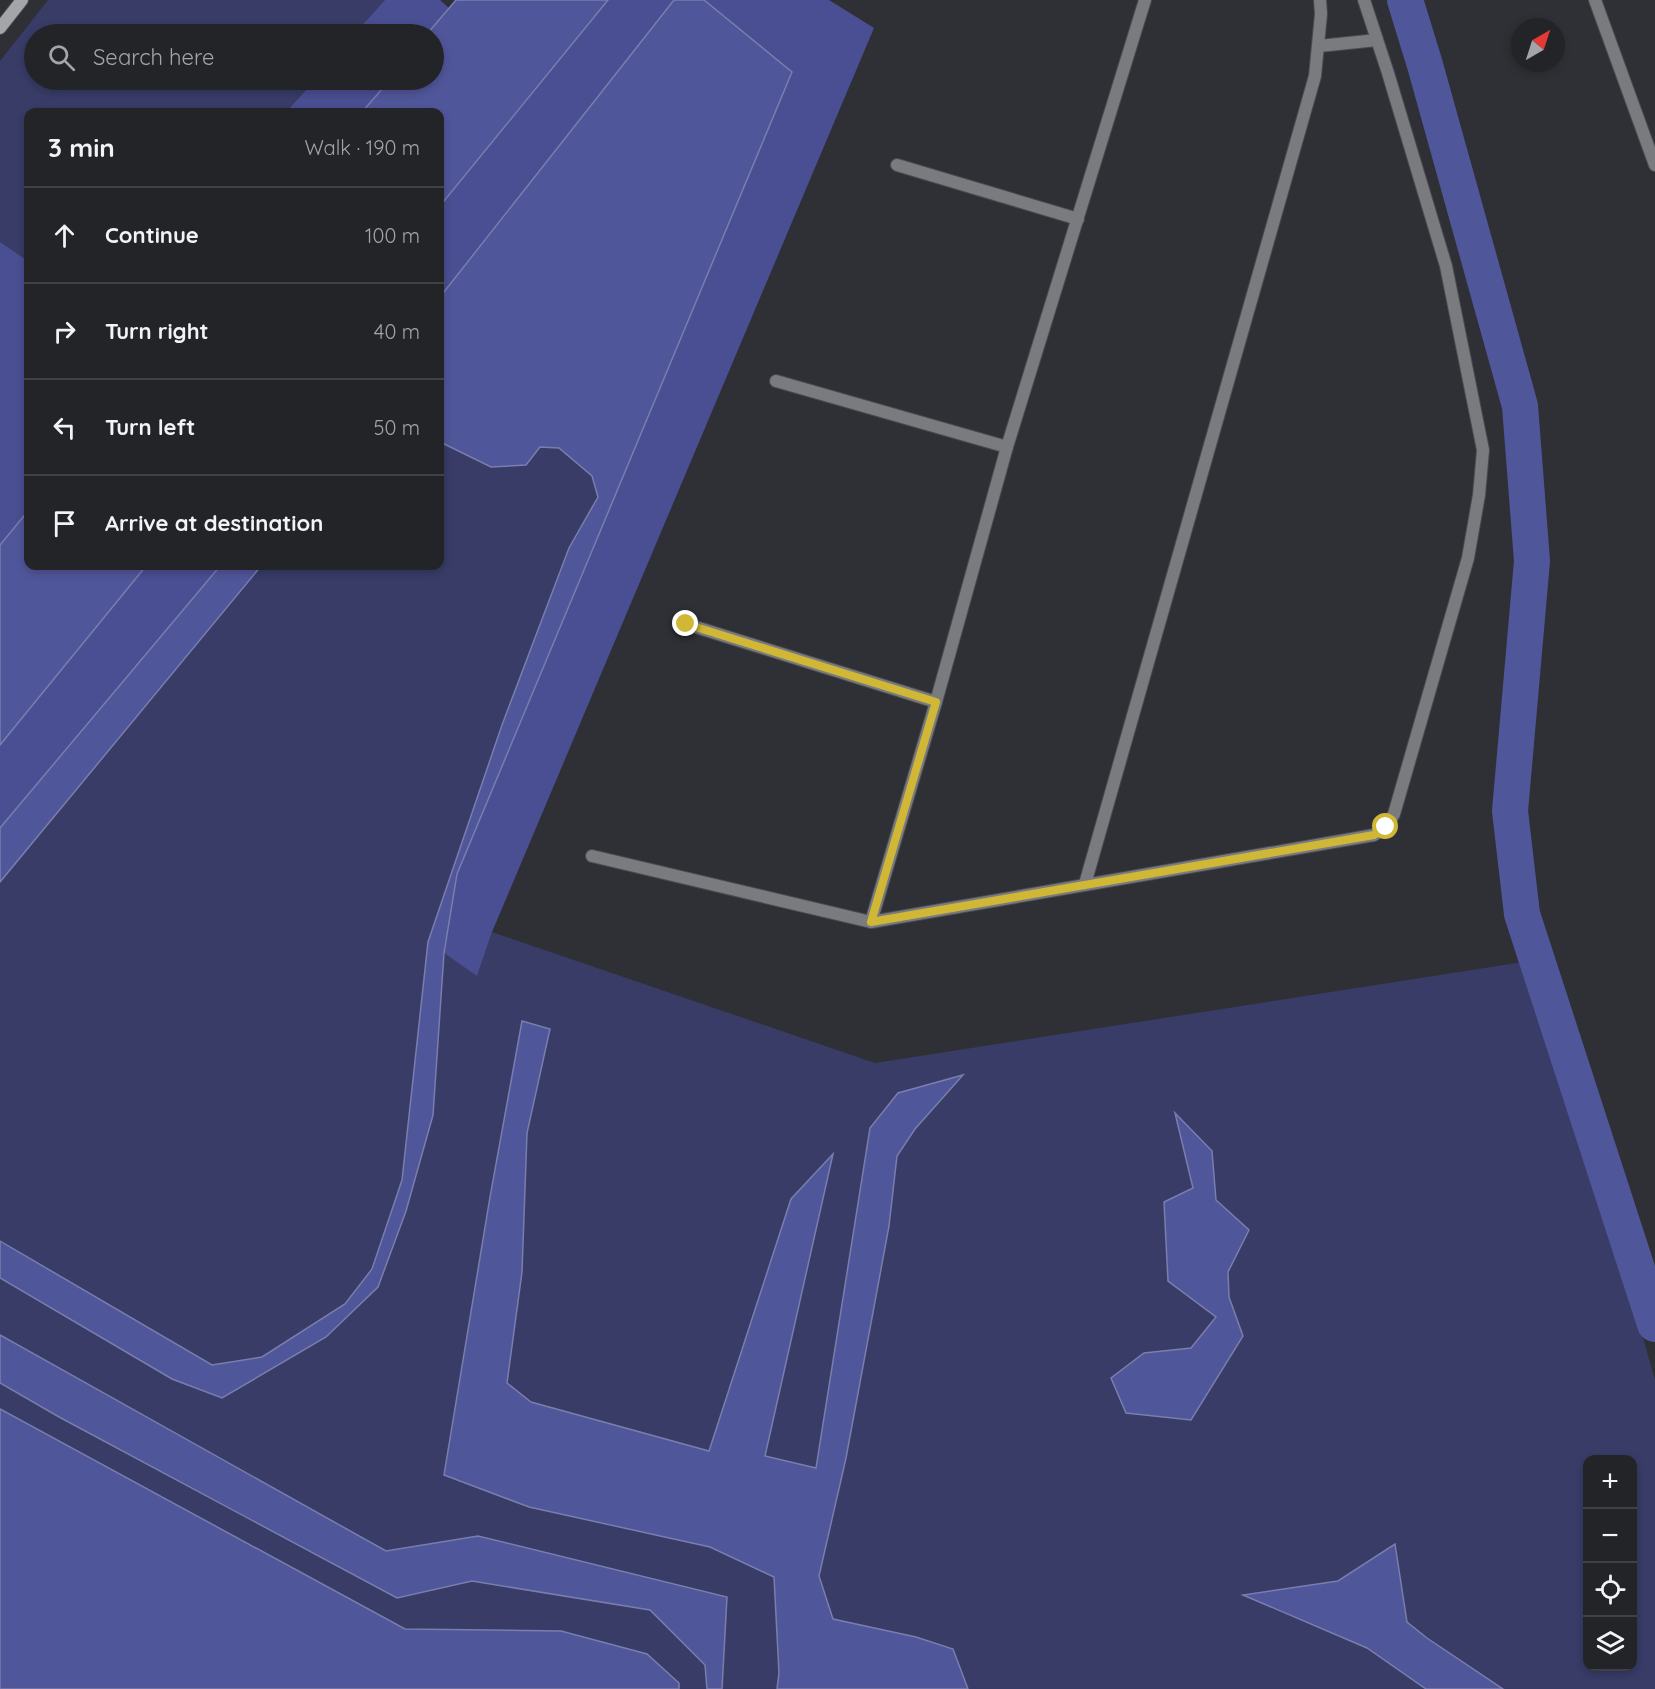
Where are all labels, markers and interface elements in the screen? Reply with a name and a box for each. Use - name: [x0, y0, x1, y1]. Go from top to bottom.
- north arrow: [1511, 18, 1565, 72]
- search box: [24, 24, 444, 90]
- icon: search: [45, 41, 78, 74]
- text: Search here: [93, 43, 214, 71]
- text: 3 min: [48, 131, 115, 164]
- text: Walk · 190 m: [304, 135, 420, 160]
- icon: ahead: [48, 219, 81, 252]
- text: Continue: [105, 221, 199, 249]
- text: 100 m: [365, 223, 420, 248]
- icon: right: [48, 315, 81, 348]
- text: Turn right: [105, 317, 209, 345]
- text: 40 m: [374, 319, 420, 344]
- icon: left: [48, 411, 81, 444]
- text: Turn left: [105, 413, 195, 441]
- text: 50 m: [374, 415, 420, 440]
- icon: arrive: [48, 507, 81, 540]
- text: Arrive at destination: [105, 509, 323, 537]
- route end: [672, 610, 698, 636]
- route start: [1372, 813, 1398, 839]
- map controls: [1583, 1455, 1637, 1671]
- button: +: [1583, 1455, 1637, 1509]
- button: −: [1583, 1509, 1637, 1563]
- button: locate: [1583, 1563, 1637, 1617]
- button: layers: [1583, 1617, 1637, 1671]

